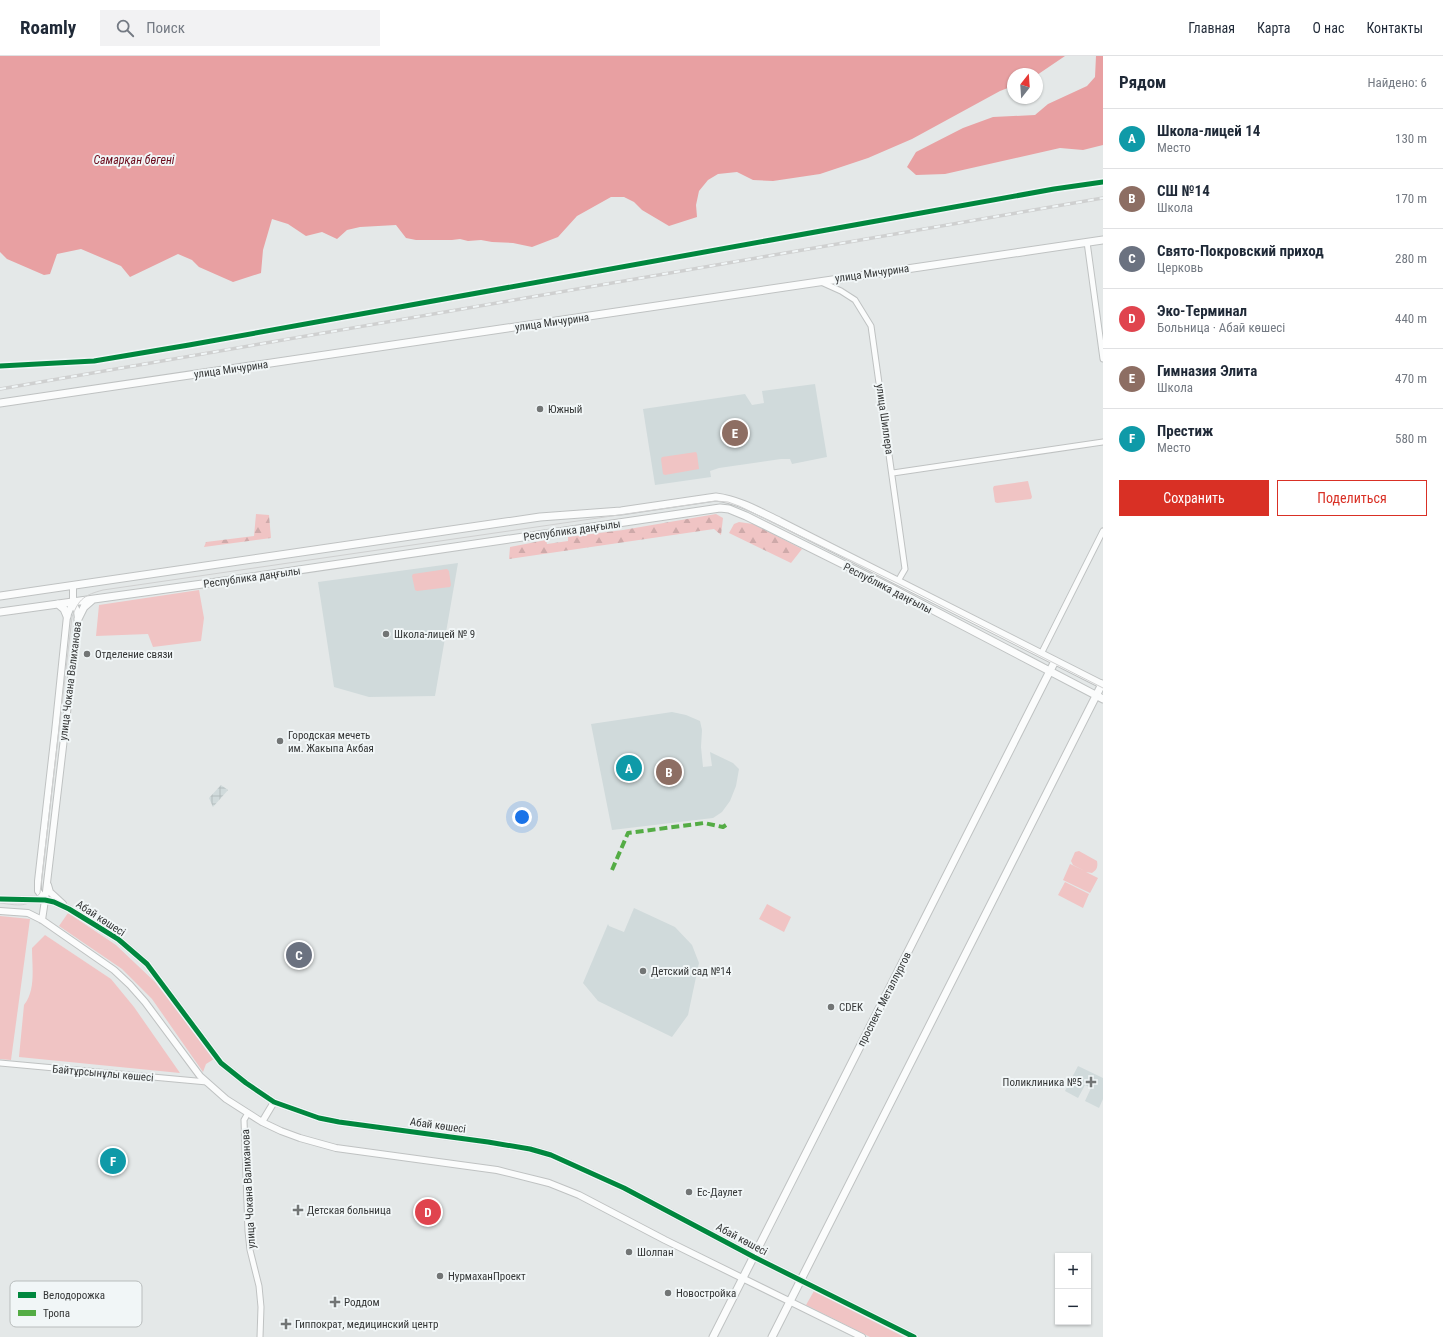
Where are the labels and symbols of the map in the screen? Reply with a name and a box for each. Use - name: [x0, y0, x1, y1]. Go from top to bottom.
- north arrow: [1007, 68, 1043, 104]
- water label: Самарқан бөгені: [93, 153, 175, 167]
- street label: улица Мичурина: [834, 262, 910, 285]
- street label: улица Мичурина: [514, 311, 590, 334]
- street label: улица Мичурина: [193, 358, 269, 381]
- street label: улица Шиллера: [873, 383, 896, 455]
- place label: Южный: [548, 403, 582, 416]
- marker: Южный: [535, 404, 545, 414]
- pin: E: [722, 418, 748, 448]
- street label: Республика даңғылы: [523, 517, 621, 544]
- street label: Республика даңғылы: [841, 560, 934, 616]
- street label: Республика даңғылы: [203, 564, 301, 591]
- street label: улица Чокана Валиханова: [57, 621, 84, 741]
- place label: Школа-лицей № 9: [394, 628, 475, 641]
- marker: Школа-лицей № 9: [381, 629, 391, 639]
- place label: Отделение связи: [95, 648, 173, 661]
- marker: Отделение связи: [82, 649, 92, 659]
- place label: Городская мечеть им. Жакыпа Акбая: [288, 729, 374, 755]
- marker: Городская мечеть им. Жакыпа Акбая: [275, 736, 285, 746]
- pin: A: [616, 753, 642, 783]
- pin: B: [656, 757, 682, 787]
- your location: [512, 807, 532, 827]
- street label: Абай көшесі: [74, 898, 128, 939]
- pin: C: [286, 940, 312, 970]
- street label: проспект Металлургов: [855, 950, 914, 1049]
- place label: Детский сад №14: [651, 965, 732, 978]
- marker: Детский сад №14: [638, 966, 648, 976]
- place label: CDEK: [839, 1001, 863, 1014]
- marker: CDEK: [826, 1002, 836, 1012]
- street label: Байтұрсынұлы көшесі: [52, 1063, 154, 1084]
- place label: Поликлиника №5: [1003, 1076, 1082, 1089]
- marker: Поликлиника №5: [1085, 1076, 1097, 1088]
- street label: Абай көшесі: [409, 1115, 467, 1136]
- street label: улица Чокана Валиханова: [239, 1129, 258, 1249]
- pin: F: [100, 1146, 126, 1176]
- place label: Ес-Даулет: [697, 1186, 743, 1199]
- marker: Ес-Даулет: [684, 1187, 694, 1197]
- pin: D: [415, 1197, 441, 1227]
- marker: Детская больница: [292, 1204, 304, 1216]
- place label: Детская больница: [307, 1204, 391, 1217]
- street label: Абай көшесі: [714, 1220, 770, 1258]
- place label: Шолпан: [637, 1246, 673, 1259]
- marker: Шолпан: [624, 1247, 634, 1257]
- place label: НурмаханПроект: [448, 1270, 526, 1283]
- marker: НурмаханПроект: [435, 1271, 445, 1281]
- legend: [10, 1281, 142, 1327]
- place label: Новостройка: [676, 1287, 736, 1300]
- marker: Новостройка: [663, 1288, 673, 1298]
- text: Велодорожка: [43, 1289, 105, 1302]
- marker: Роддом: [329, 1296, 341, 1308]
- place label: Роддом: [344, 1296, 380, 1309]
- text: Тропа: [43, 1307, 70, 1320]
- marker: Гиппократ, медицинский центр: [280, 1318, 292, 1330]
- place label: Гиппократ, медицинский центр: [295, 1318, 438, 1331]

